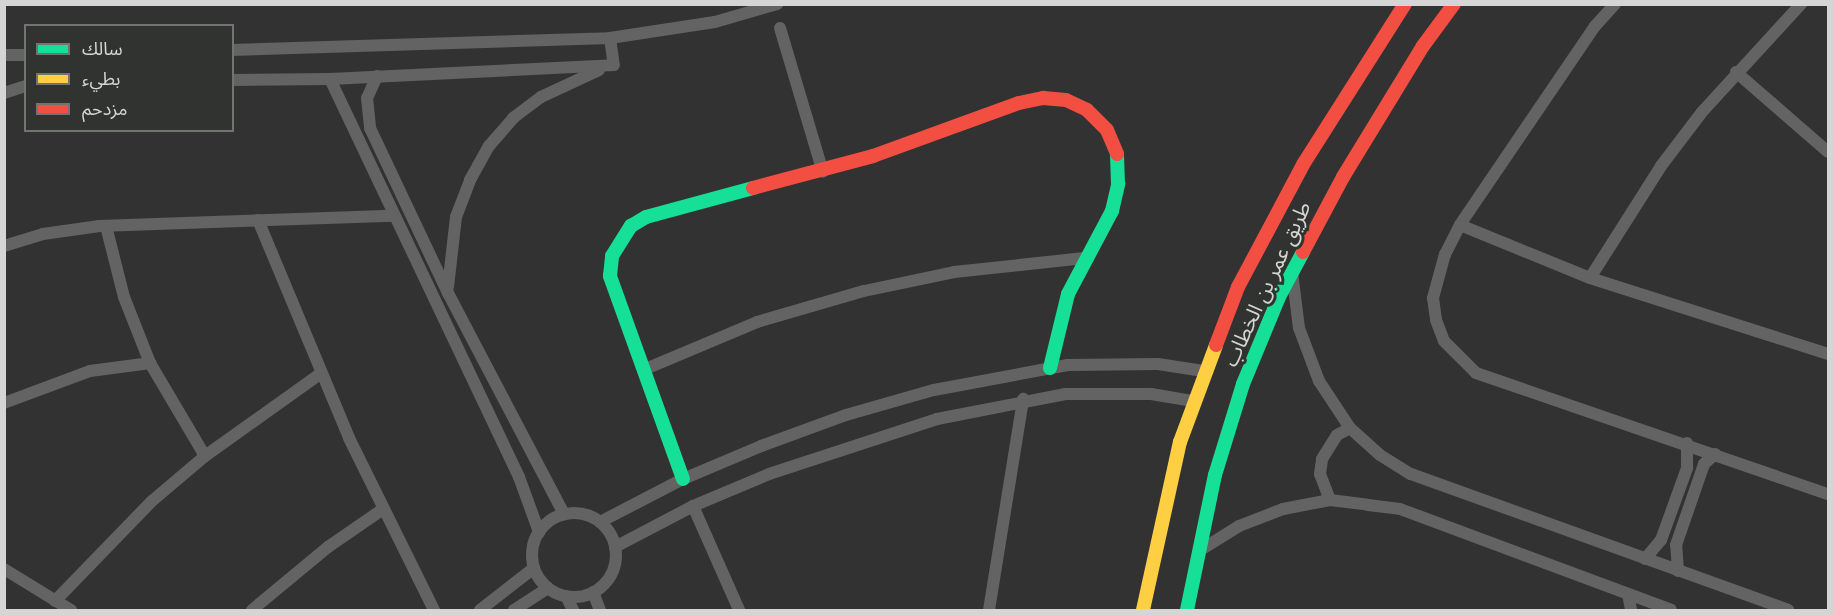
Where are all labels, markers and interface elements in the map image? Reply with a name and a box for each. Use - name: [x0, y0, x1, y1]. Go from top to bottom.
- legend: [24, 24, 234, 132]
- text: سالك: [82, 38, 123, 60]
- text: بطيء: [82, 68, 120, 90]
- text: مزدحم: [82, 98, 127, 120]
- street label: طريق عمر بن الخطاب: [1218, 197, 1316, 371]

